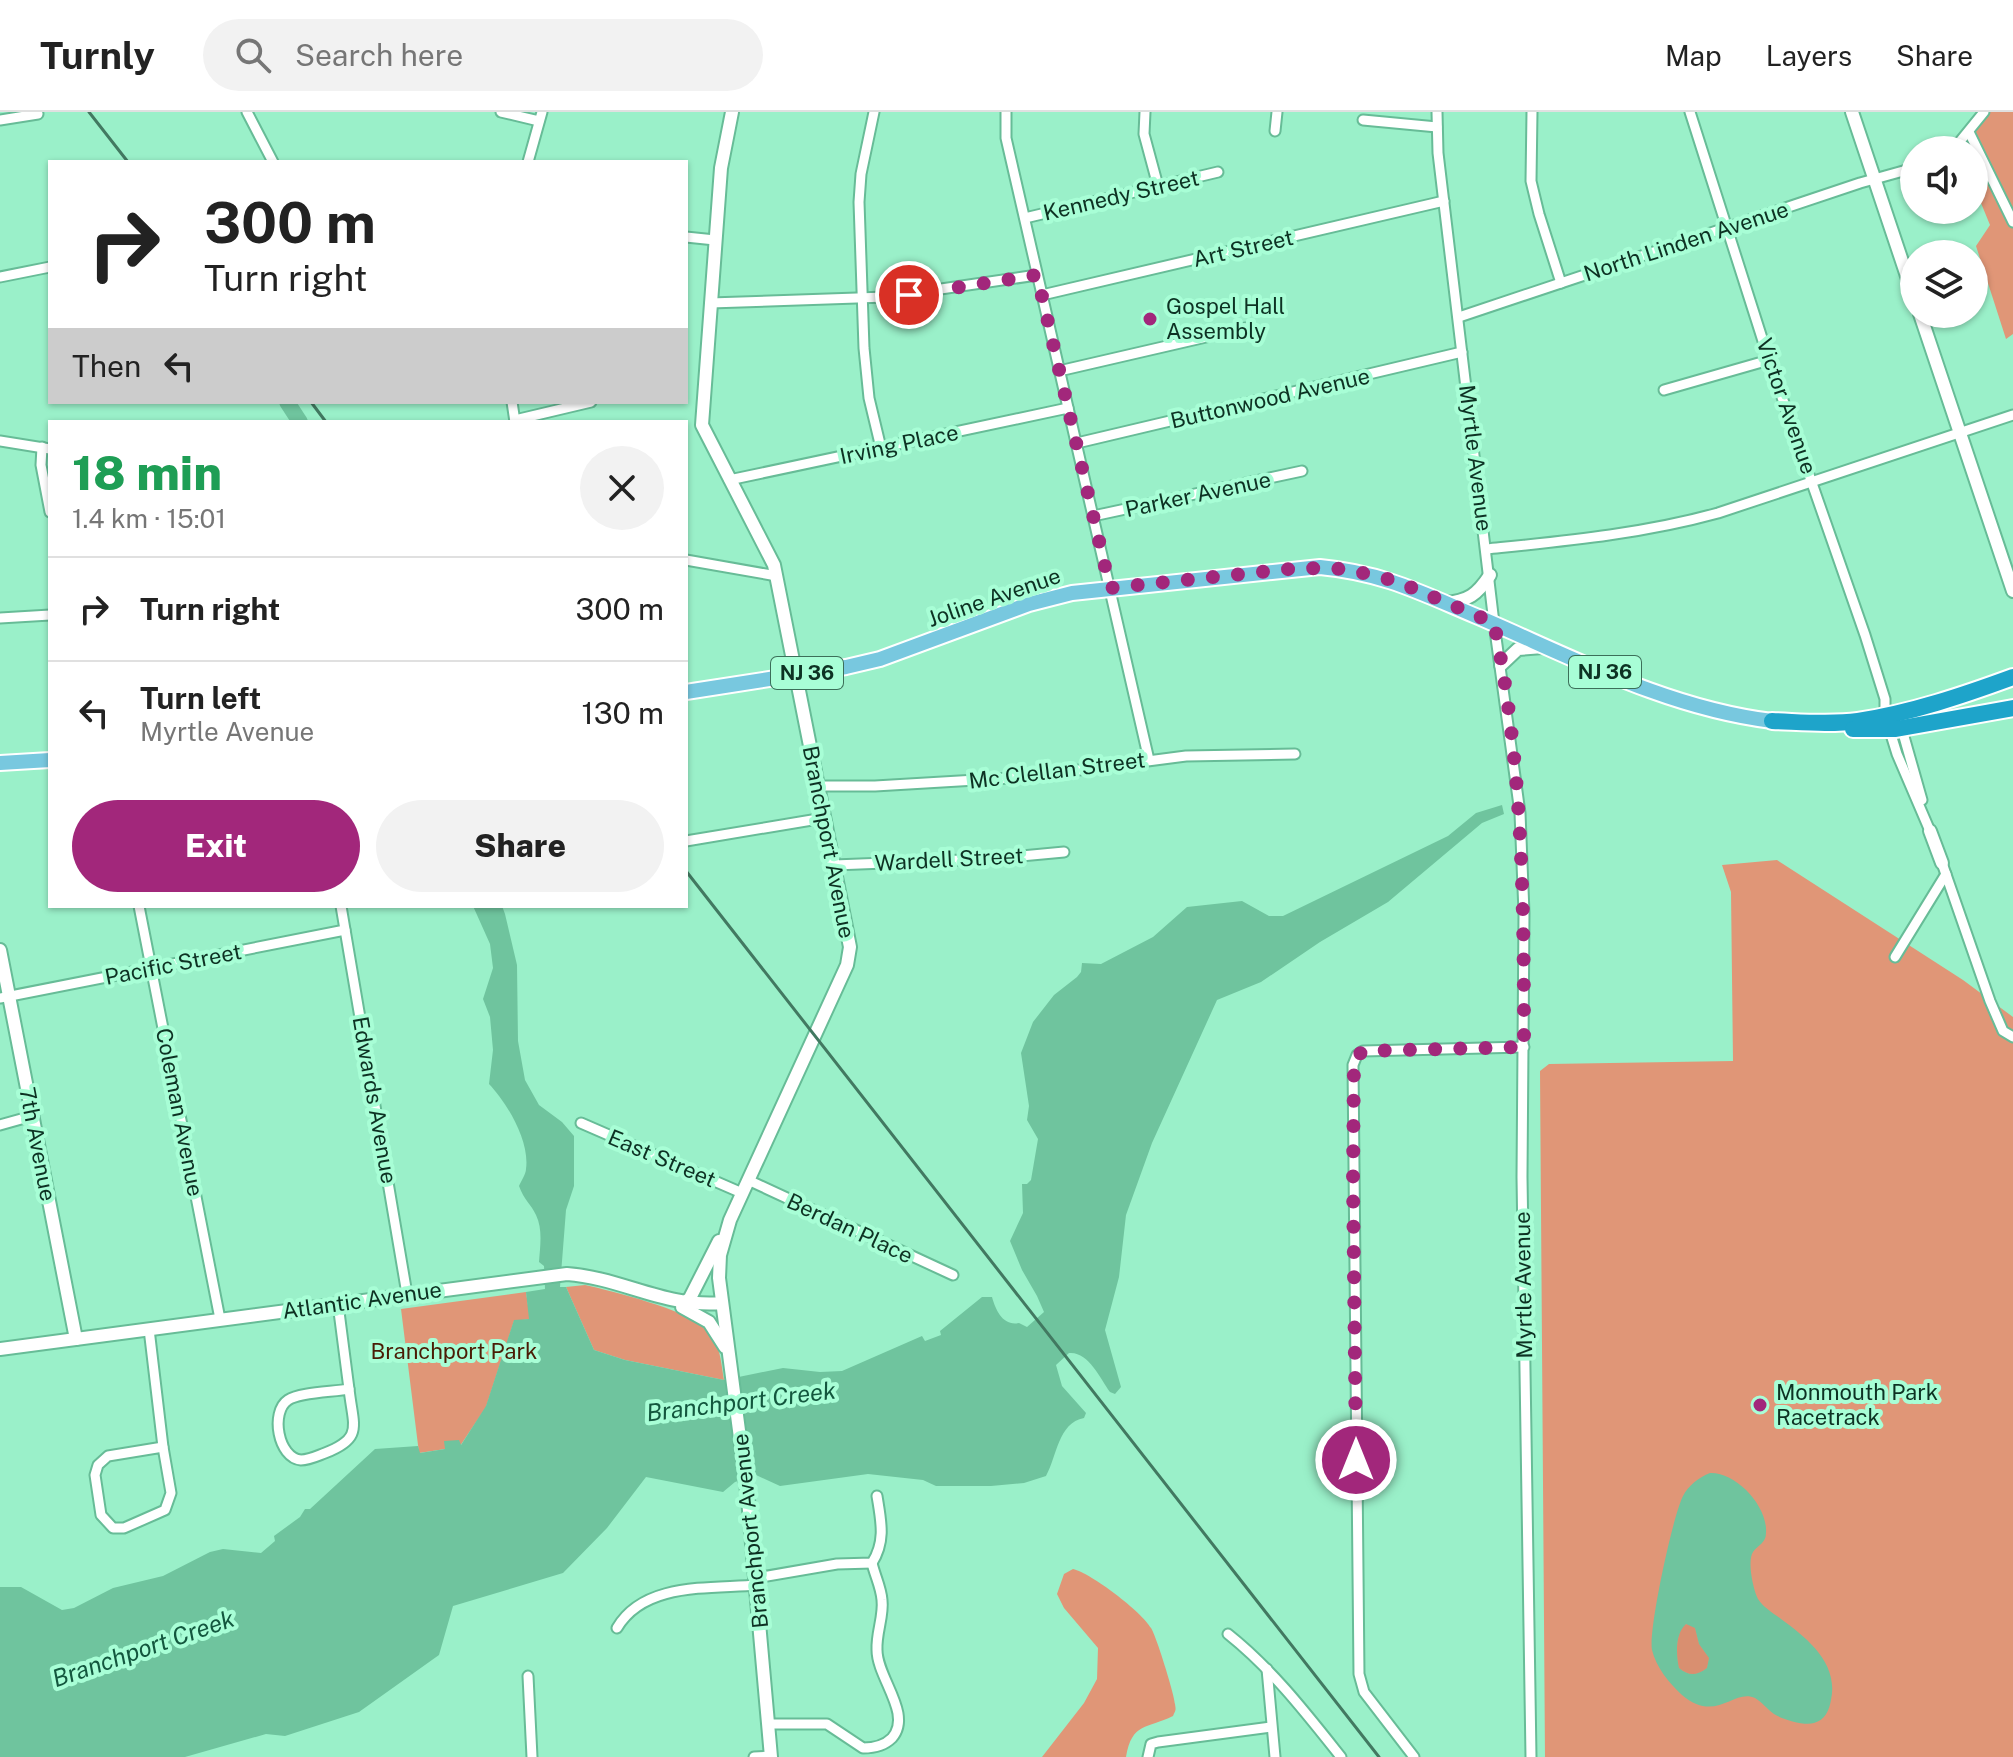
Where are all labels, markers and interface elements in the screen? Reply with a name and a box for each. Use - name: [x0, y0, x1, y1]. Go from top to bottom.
- search box: [203, 19, 763, 91]
- text: Turnly: [40, 33, 155, 78]
- icon: search: [231, 33, 275, 77]
- text: Search here: [295, 37, 463, 73]
- text: Map: [1665, 39, 1722, 72]
- text: Layers: [1766, 39, 1852, 72]
- text: Share: [1896, 39, 1973, 72]
- map controls: [1900, 136, 1988, 328]
- button: sound: [1900, 136, 1988, 224]
- street label: Kennedy Street: [1041, 164, 1201, 226]
- text: 300 m: [204, 190, 376, 256]
- icon: right: [72, 192, 176, 296]
- street label: North Linden Avenue: [1580, 196, 1792, 286]
- street label: Art Street: [1190, 224, 1296, 272]
- button: layers: [1900, 240, 1988, 328]
- text: Turn right: [204, 257, 367, 299]
- pin: [875, 261, 943, 329]
- icon: arrive: [887, 273, 931, 317]
- place label: Gospel Hall Assembly: [1166, 293, 1285, 344]
- marker: Gospel Hall Assembly: [1141, 310, 1159, 328]
- street label: Victor Avenue: [1752, 335, 1822, 477]
- icon: left: [157, 344, 201, 388]
- text: Then: [72, 348, 141, 384]
- street label: Buttonwood Avenue: [1168, 362, 1372, 434]
- street label: Myrtle Avenue: [1454, 383, 1498, 533]
- street label: Irving Place: [837, 419, 961, 469]
- text: 18 min: [72, 444, 222, 501]
- button: close: [580, 446, 664, 530]
- street label: Parker Avenue: [1123, 466, 1273, 522]
- text: 1.4 km · 15:01: [72, 503, 226, 534]
- street label: Joline Avenue: [924, 562, 1064, 632]
- icon: right: [72, 587, 116, 631]
- text: Turn right: [140, 591, 280, 627]
- text: 300 m: [576, 591, 664, 627]
- road number: NJ 36: [1569, 656, 1641, 688]
- road number: NJ 36: [771, 657, 843, 689]
- text: Turn left: [140, 680, 261, 716]
- icon: left: [72, 691, 116, 735]
- text: 130 m: [581, 695, 664, 731]
- text: Myrtle Avenue: [140, 716, 314, 747]
- street label: Branchport Avenue: [798, 744, 860, 940]
- street label: Mc Clellan Street: [967, 746, 1147, 794]
- button: Exit: [72, 800, 360, 892]
- button: Share: [376, 800, 664, 892]
- street label: Wardell Street: [874, 842, 1024, 876]
- street label: Pacific Street: [102, 938, 244, 990]
- street label: Edwards Avenue: [348, 1014, 402, 1186]
- street label: Coleman Avenue: [151, 1026, 209, 1198]
- street label: 7th Avenue: [14, 1085, 62, 1203]
- street label: East Street: [604, 1124, 720, 1192]
- street label: Berdan Place: [783, 1187, 917, 1269]
- street label: Myrtle Avenue: [1509, 1211, 1537, 1359]
- street label: Atlantic Avenue: [281, 1276, 443, 1324]
- park label: Branchport Park: [371, 1338, 537, 1364]
- water label: Branchport Creek: [645, 1375, 837, 1427]
- place label: Monmouth Park Racetrack: [1776, 1379, 1938, 1430]
- marker: Monmouth Park Racetrack: [1751, 1396, 1769, 1414]
- position arrow: [1314, 1418, 1398, 1502]
- street label: Branchport Avenue: [727, 1432, 773, 1630]
- water label: Branchport Creek: [48, 1604, 238, 1692]

